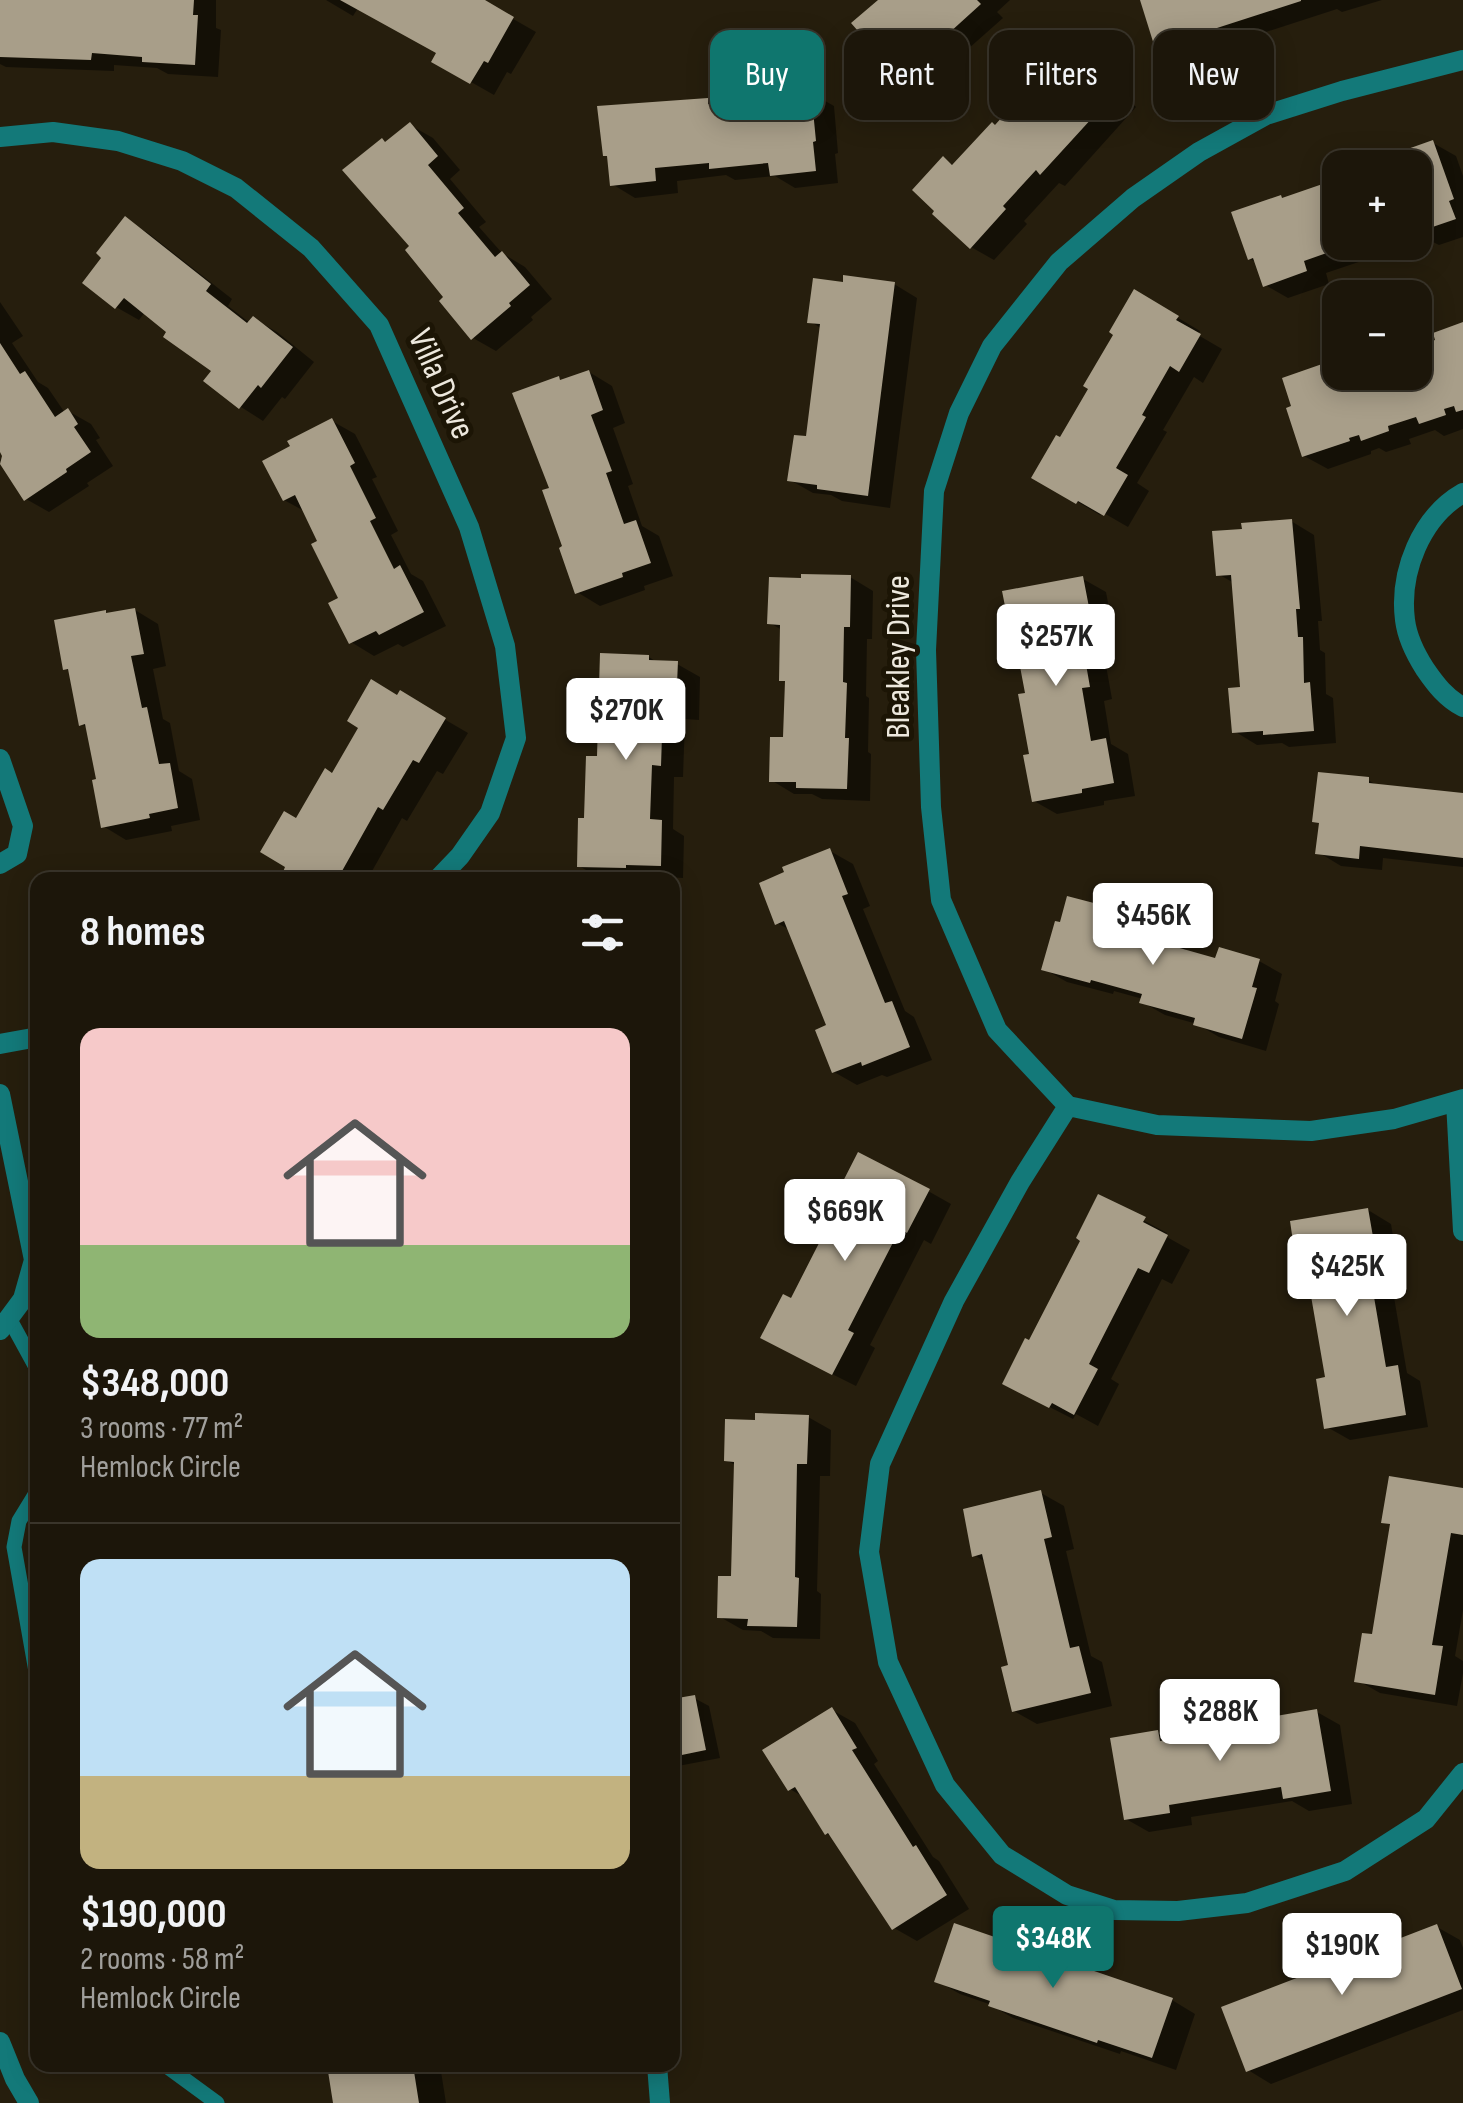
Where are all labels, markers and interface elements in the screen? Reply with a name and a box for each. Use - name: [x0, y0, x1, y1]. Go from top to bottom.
- chip: Buy: [710, 30, 824, 120]
- chip: Rent: [844, 30, 969, 120]
- chip: Filters: [989, 30, 1133, 120]
- chip: New: [1153, 30, 1274, 120]
- map controls: [1322, 150, 1432, 390]
- button: +: [1322, 150, 1432, 260]
- button: −: [1322, 280, 1432, 390]
- street label: Villa Drive: [398, 323, 484, 445]
- street label: Bleakley Drive: [877, 575, 920, 739]
- pin: $257K: [986, 604, 1126, 689]
- text: $257K: [1019, 617, 1093, 656]
- pin: $270K: [556, 678, 696, 763]
- text: $270K: [588, 691, 664, 730]
- pin: $456K: [1083, 883, 1223, 968]
- text: $456K: [1115, 896, 1191, 935]
- icon: filters: [575, 905, 630, 960]
- text: 8 homes: [80, 907, 205, 958]
- icon: home: [265, 1093, 445, 1273]
- pin: $669K: [775, 1179, 915, 1264]
- text: $669K: [806, 1192, 884, 1231]
- pin: $425K: [1277, 1234, 1417, 1319]
- text: $425K: [1309, 1247, 1385, 1286]
- text: $348,000: [80, 1358, 229, 1409]
- text: 3 rooms · 77 m²: [80, 1409, 244, 1448]
- text: Hemlock Circle: [80, 1448, 241, 1487]
- icon: home: [265, 1624, 445, 1804]
- pin: $288K: [1150, 1679, 1290, 1764]
- text: $288K: [1182, 1692, 1258, 1731]
- text: $190,000: [80, 1889, 226, 1940]
- pin: $348K: [983, 1906, 1123, 1991]
- pin: $190K: [1272, 1913, 1412, 1998]
- text: $348K: [1015, 1919, 1091, 1958]
- text: $190K: [1304, 1926, 1380, 1965]
- text: 2 rooms · 58 m²: [80, 1940, 245, 1979]
- text: Hemlock Circle: [80, 1979, 241, 2018]

